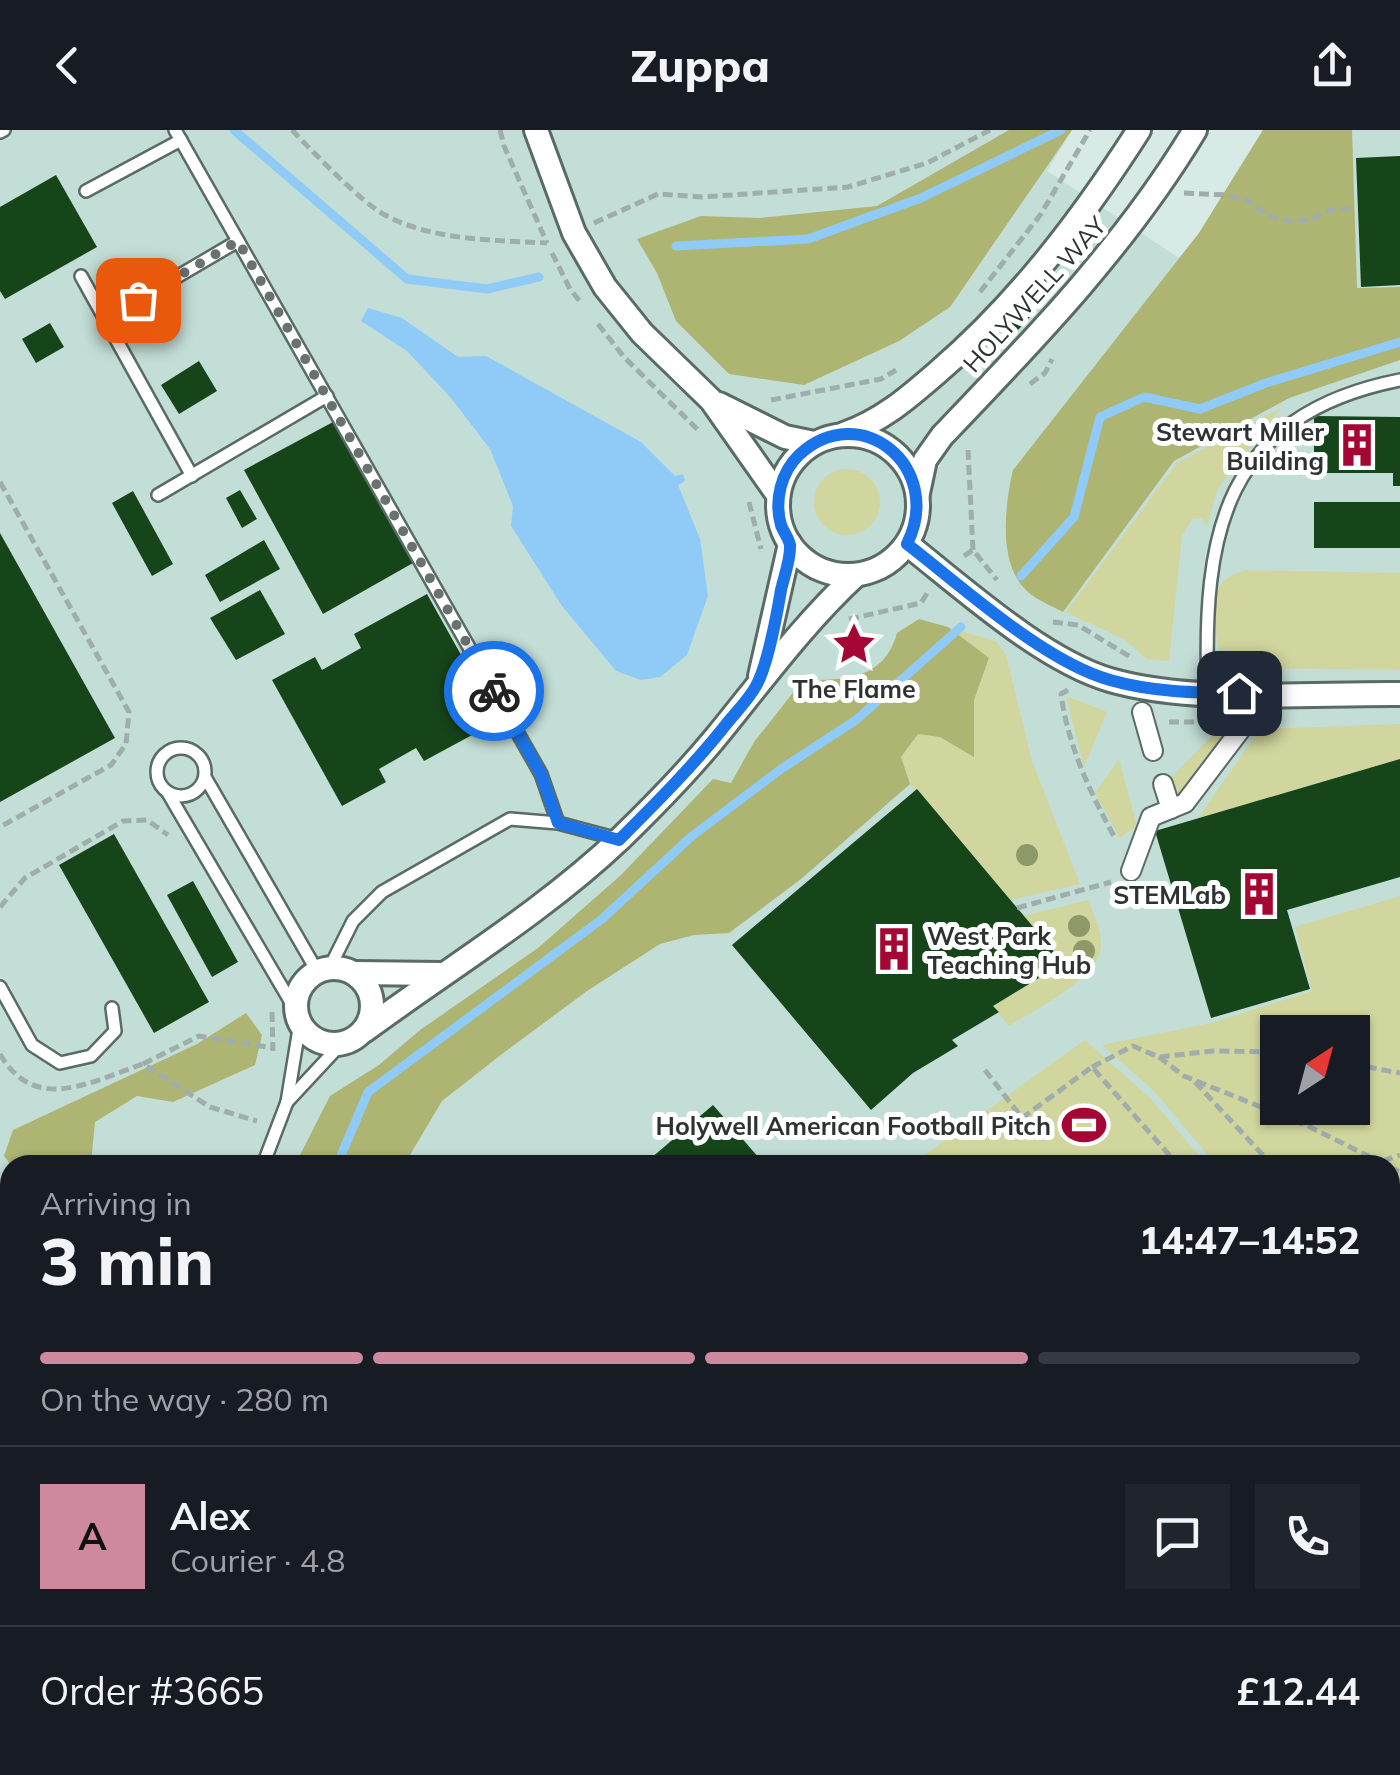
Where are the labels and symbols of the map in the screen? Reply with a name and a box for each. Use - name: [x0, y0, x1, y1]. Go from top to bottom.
- street label: HOLYWELL WAY: [956, 209, 1113, 378]
- pin: [96, 258, 181, 343]
- place label: Stewart Miller Building: [1156, 416, 1324, 476]
- building icon: Stewart Miller Building: [1333, 421, 1381, 469]
- place icon: The Flame: [830, 620, 878, 668]
- courier: [444, 641, 544, 741]
- pin: [1197, 651, 1282, 736]
- place label: The Flame: [792, 673, 916, 704]
- building icon: STEMLab: [1235, 870, 1283, 918]
- place label: STEMLab: [1113, 879, 1226, 910]
- place label: West Park Teaching Hub: [927, 920, 1091, 980]
- building icon: West Park Teaching Hub: [870, 925, 918, 973]
- north arrow: [1260, 1015, 1370, 1125]
- sports icon: Holywell American Football Pitch: [1060, 1101, 1108, 1149]
- place label: Holywell American Football Pitch: [656, 1110, 1051, 1141]

